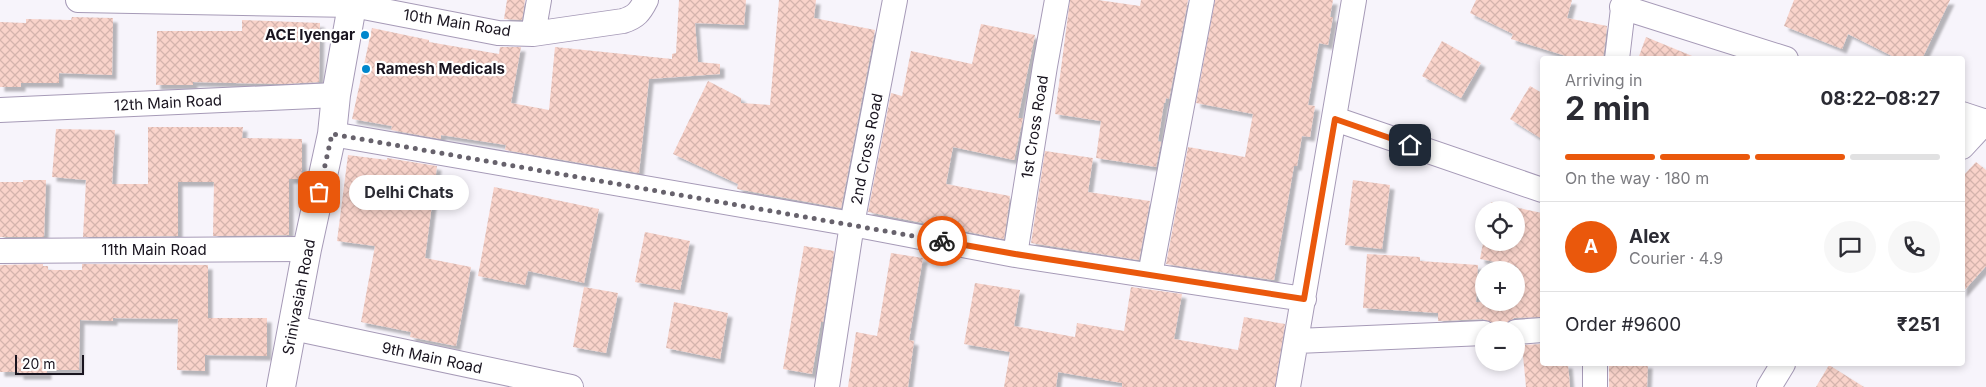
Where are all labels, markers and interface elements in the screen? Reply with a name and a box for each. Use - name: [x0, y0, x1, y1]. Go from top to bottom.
- street label: 10th Main Road: [402, 5, 512, 40]
- place label: ACE Iyengar: [265, 25, 355, 44]
- marker: ACE Iyengar: [359, 29, 371, 41]
- place label: Ramesh Medicals: [376, 59, 505, 78]
- marker: Ramesh Medicals: [360, 63, 372, 75]
- text: Arriving in: [1565, 70, 1642, 90]
- street label: 1st Cross Road: [1017, 74, 1052, 180]
- text: 08:22–08:27: [1820, 87, 1940, 110]
- text: 2 min: [1565, 89, 1651, 128]
- street label: 12th Main Road: [113, 90, 222, 115]
- street label: 2nd Cross Road: [846, 92, 887, 206]
- pin: [1389, 124, 1431, 166]
- icon: home: [1396, 131, 1424, 159]
- text: On the way · 180 m: [1565, 168, 1709, 188]
- pin: [298, 171, 340, 213]
- callout: Delhi Chats: [349, 174, 469, 210]
- icon: bag: [305, 178, 333, 206]
- text: Delhi Chats: [364, 182, 454, 202]
- map controls: [1475, 201, 1525, 371]
- button: locate: [1475, 201, 1525, 251]
- courier: [917, 216, 967, 266]
- button: chat: [1824, 221, 1876, 273]
- button: phone: [1888, 221, 1940, 273]
- text: Alex: [1629, 225, 1670, 248]
- icon: bike: [928, 227, 956, 255]
- text: A: [1584, 235, 1598, 258]
- street label: Srinivasiah Road: [278, 237, 319, 356]
- street label: 11th Main Road: [101, 240, 207, 259]
- text: Courier · 4.9: [1629, 248, 1723, 268]
- button: +: [1475, 261, 1525, 311]
- text: Order #9600: [1565, 313, 1681, 336]
- text: ₹251: [1897, 313, 1940, 336]
- button: −: [1475, 321, 1525, 371]
- street label: 9th Main Road: [380, 338, 484, 377]
- scale bar: [15, 352, 84, 375]
- text: 20 m: [22, 355, 56, 372]

